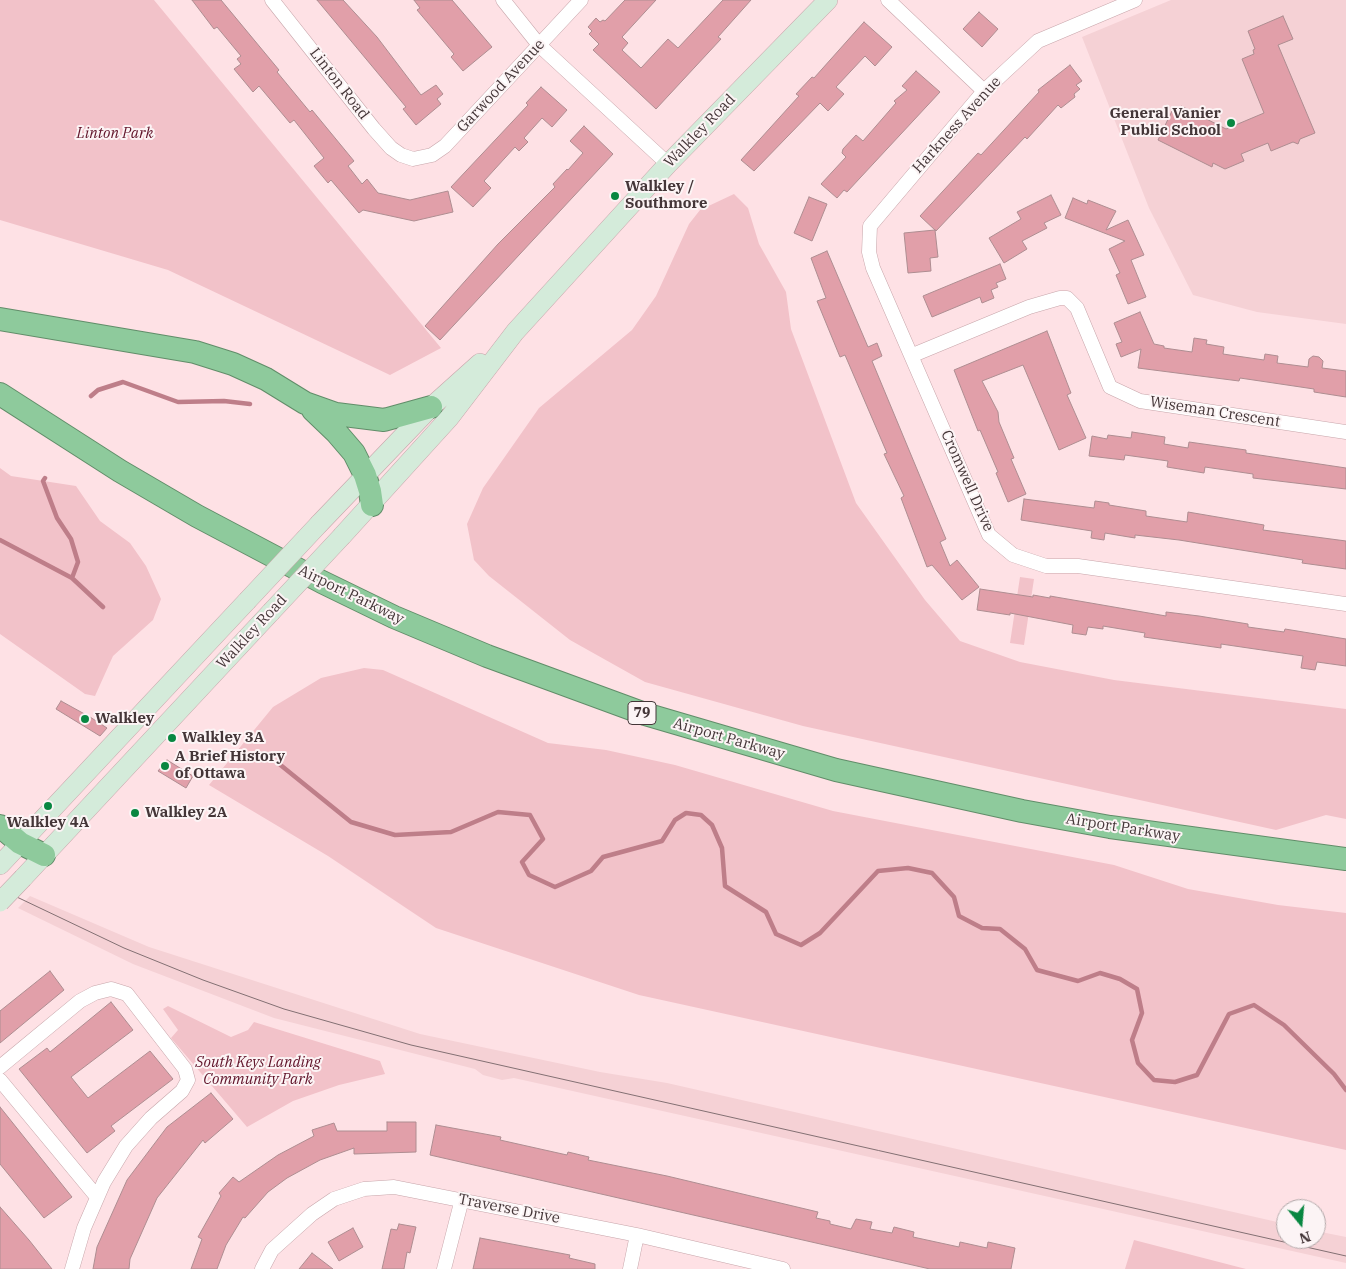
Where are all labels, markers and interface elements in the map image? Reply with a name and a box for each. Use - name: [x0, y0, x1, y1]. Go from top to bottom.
- street label: Garwood Avenue: [453, 36, 549, 136]
- street label: Linton Road: [305, 45, 373, 123]
- street label: Harkness Avenue: [909, 73, 1005, 177]
- street label: Walkley Road: [661, 91, 739, 171]
- place label: General Vanier Public School: [1109, 105, 1221, 140]
- marker: General Vanier Public School: [1225, 117, 1237, 129]
- park label: Linton Park: [77, 125, 153, 143]
- place label: Walkley / Southmore: [625, 178, 707, 213]
- marker: Walkley / Southmore: [609, 190, 621, 202]
- street label: Wiseman Crescent: [1148, 393, 1282, 431]
- street label: Cromwell Drive: [937, 428, 997, 534]
- street label: Airport Parkway: [295, 562, 407, 628]
- street label: Walkley Road: [213, 591, 291, 673]
- road number: 79: [628, 701, 656, 724]
- place label: Walkley: [95, 710, 154, 728]
- marker: Walkley: [79, 713, 91, 725]
- street label: Airport Parkway: [671, 714, 787, 764]
- place label: Walkley 3A: [182, 729, 264, 747]
- marker: Walkley 3A: [166, 732, 178, 744]
- place label: A Brief History of Ottawa: [175, 748, 285, 783]
- marker: A Brief History of Ottawa: [159, 760, 171, 772]
- marker: Walkley 4A: [42, 800, 54, 812]
- place label: Walkley 2A: [145, 804, 227, 822]
- marker: Walkley 2A: [129, 807, 141, 819]
- street label: Airport Parkway: [1065, 810, 1181, 846]
- place label: Walkley 4A: [7, 814, 89, 832]
- park label: South Keys Landing Community Park: [195, 1054, 321, 1089]
- street label: Traverse Drive: [457, 1190, 561, 1228]
- north arrow: [1276, 1199, 1326, 1249]
- text: N: [1297, 1227, 1313, 1248]

